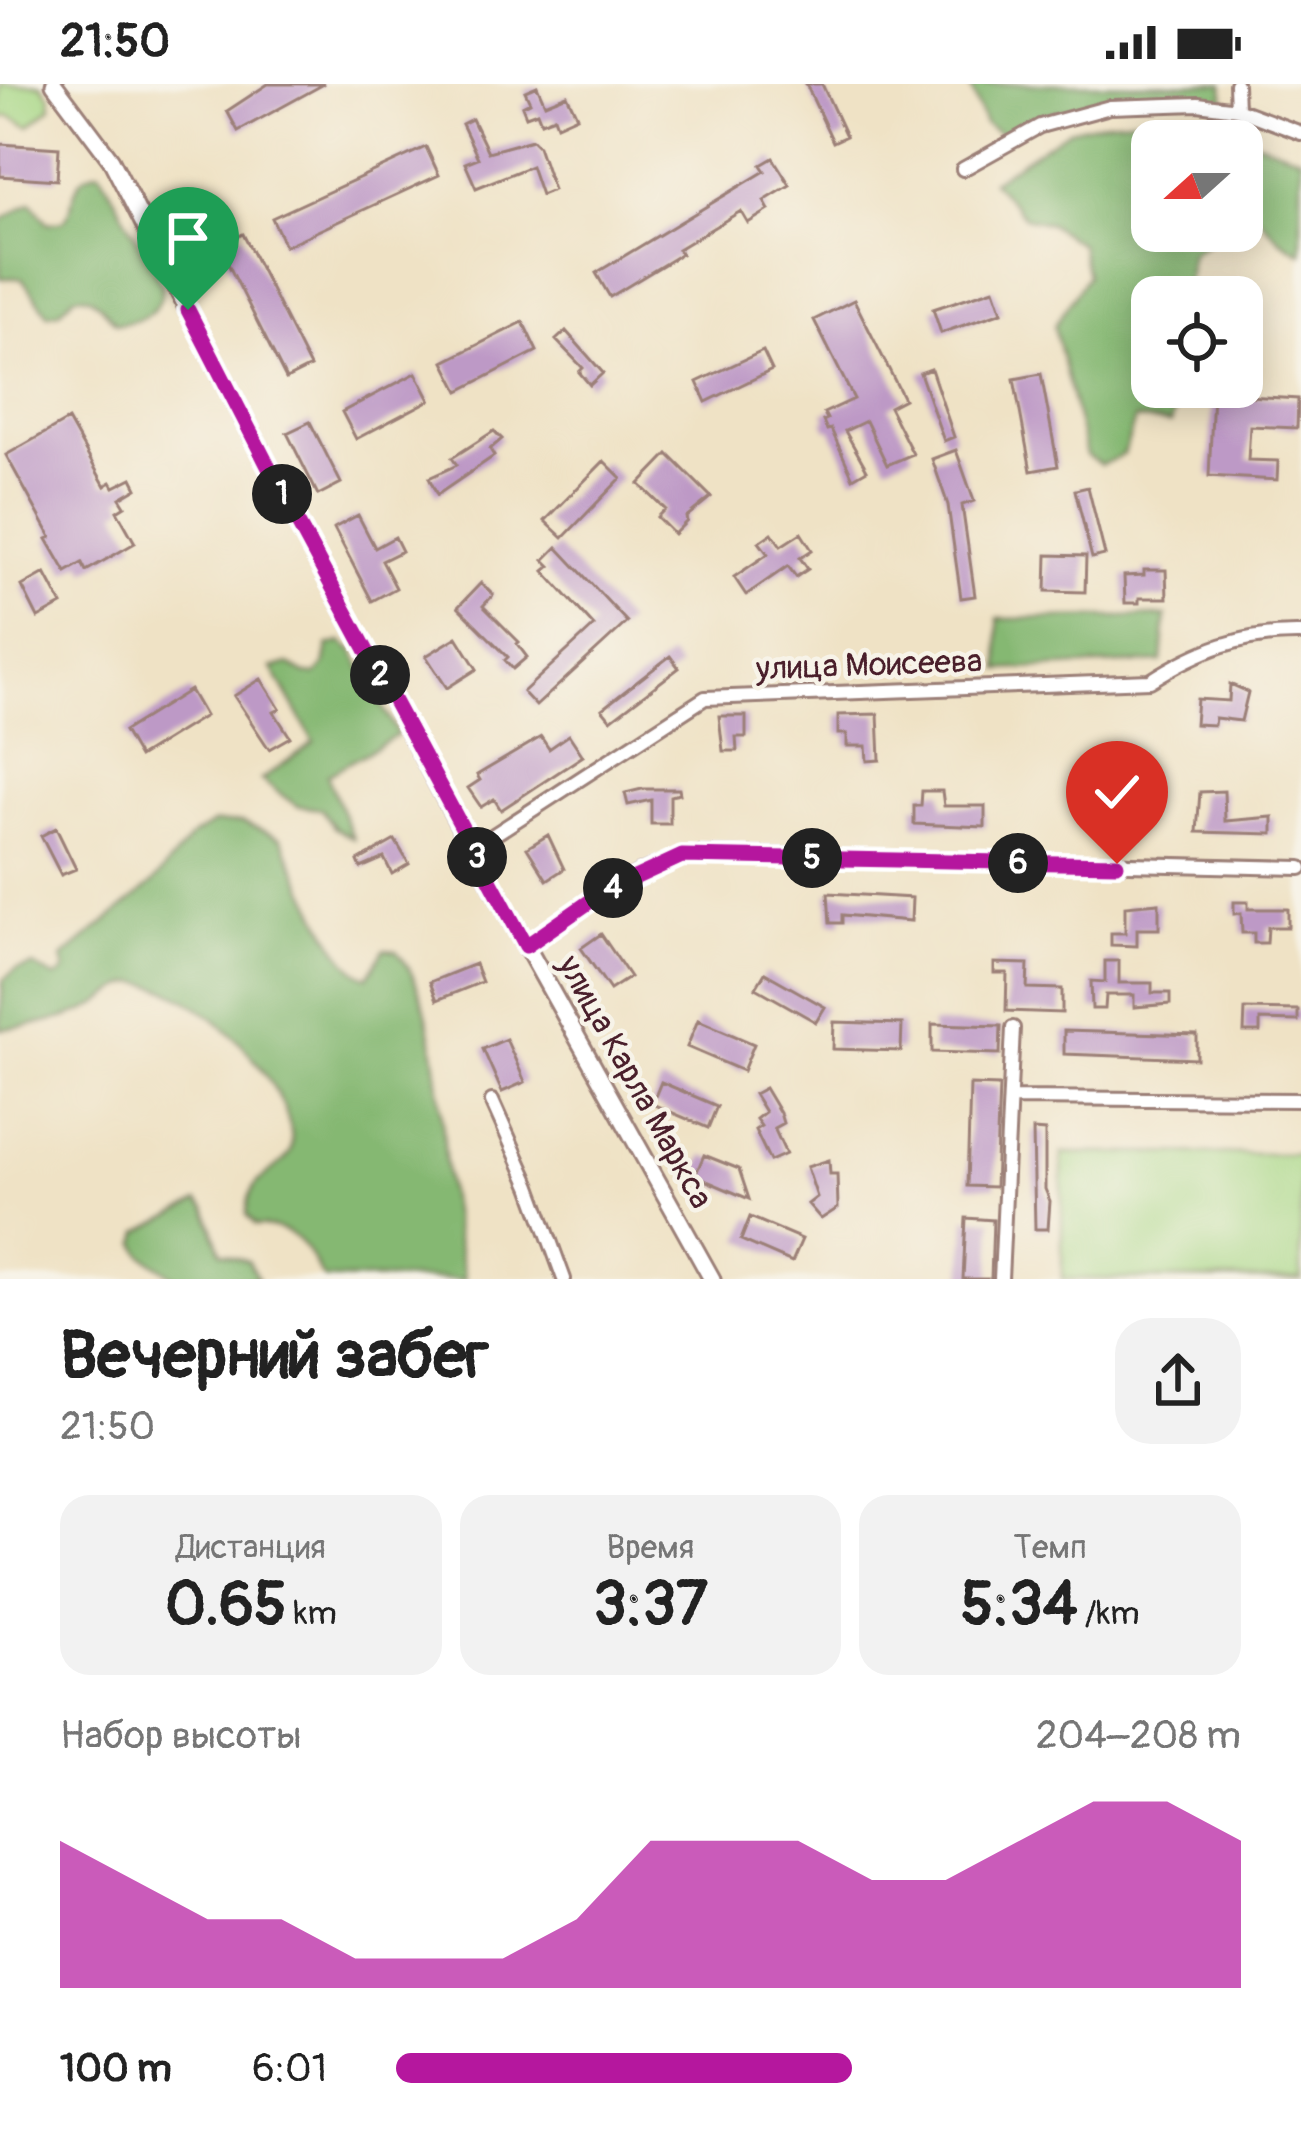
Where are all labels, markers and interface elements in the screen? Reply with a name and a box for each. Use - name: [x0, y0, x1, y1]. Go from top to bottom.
- text: 21:50: [60, 14, 170, 70]
- north arrow: [1131, 120, 1263, 252]
- map controls: [1131, 120, 1263, 408]
- pin: [137, 187, 239, 310]
- icon: arrive: [155, 205, 221, 271]
- button: locate: [1131, 276, 1263, 408]
- pin: 1: [252, 464, 312, 524]
- text: 1: [276, 473, 288, 514]
- street label: улица Моисеева: [754, 641, 983, 689]
- pin: 2: [350, 645, 410, 705]
- text: 2: [371, 654, 389, 695]
- pin: [1066, 741, 1168, 864]
- icon: check: [1084, 759, 1150, 825]
- pin: 3: [447, 827, 507, 887]
- pin: 5: [782, 828, 842, 888]
- pin: 6: [988, 833, 1048, 893]
- text: 3: [468, 836, 486, 877]
- text: 5: [803, 837, 821, 878]
- text: 6: [1008, 842, 1028, 883]
- pin: 4: [583, 858, 643, 918]
- text: 4: [603, 867, 623, 908]
- street label: улица Карла Маркса: [548, 947, 722, 1216]
- text: Вечерний забег: [60, 1315, 489, 1398]
- button: share: [1115, 1318, 1241, 1444]
- text: 21:50: [60, 1402, 155, 1451]
- text: Дистанция: [176, 1527, 326, 1568]
- text: Время: [607, 1527, 694, 1568]
- text: Темп: [1014, 1527, 1087, 1568]
- text: 0.65: [165, 1568, 286, 1643]
- text: 3:37: [593, 1568, 708, 1643]
- text: 5:34: [961, 1568, 1078, 1643]
- text: km: [286, 1593, 337, 1634]
- text: /km: [1078, 1593, 1140, 1634]
- text: Набор высоты: [60, 1711, 302, 1760]
- text: 204–208 m: [1036, 1711, 1241, 1760]
- text: 100 m: [60, 2044, 172, 2093]
- text: 6:01: [252, 2044, 327, 2093]

